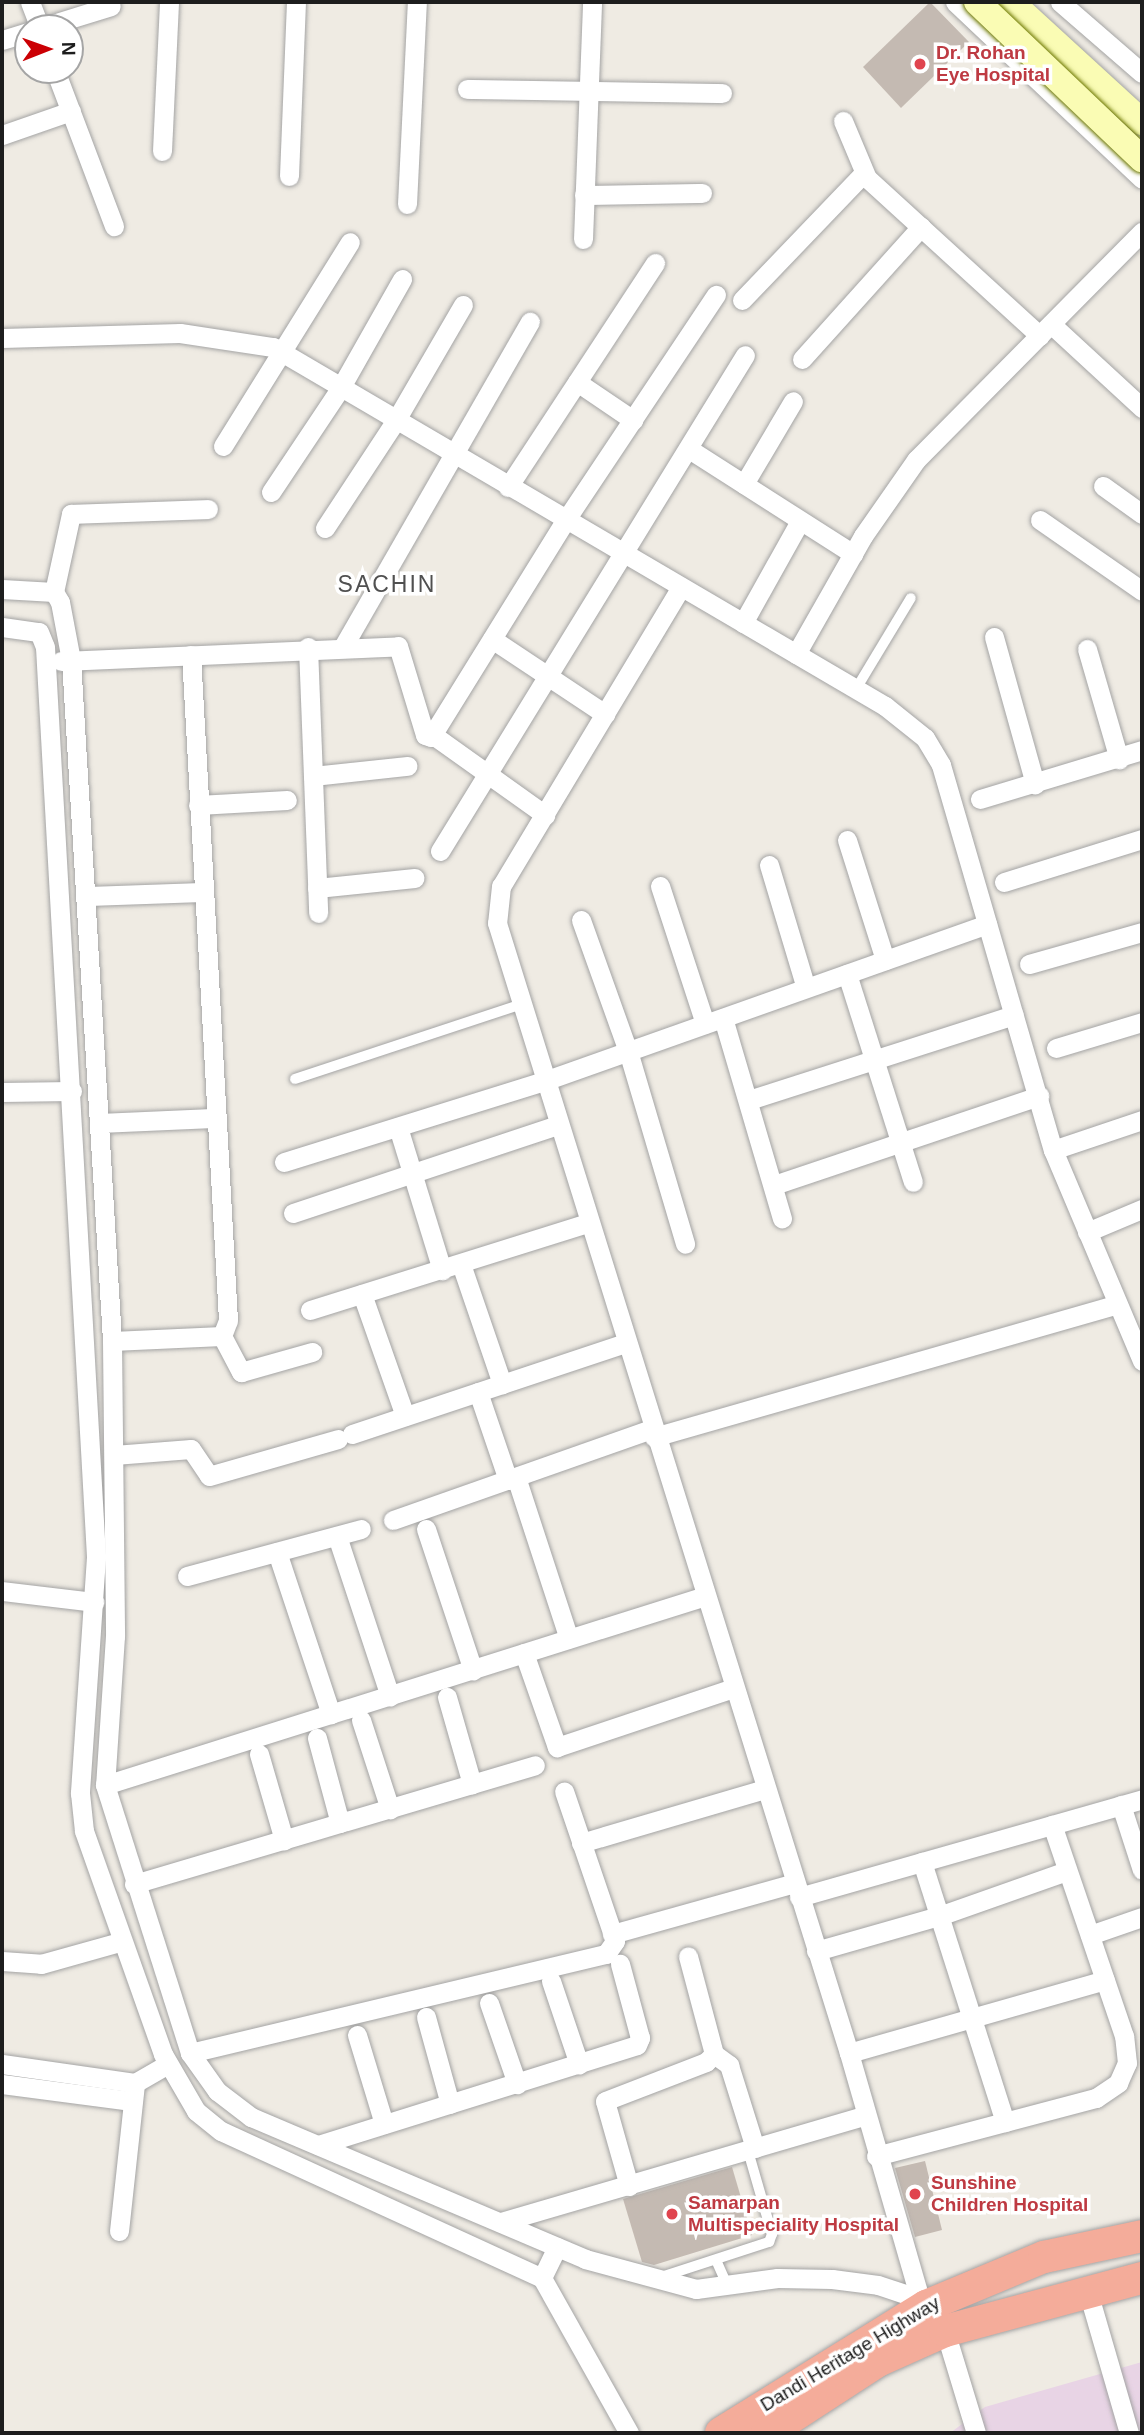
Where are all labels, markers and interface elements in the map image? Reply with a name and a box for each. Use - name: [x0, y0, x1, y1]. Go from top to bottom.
- north arrow: [14, 14, 84, 84]
- text: N: [58, 42, 79, 56]
- place label: Dr. Rohan Eye Hospital: [936, 42, 1050, 86]
- marker: Dr. Rohan Eye Hospital: [910, 54, 930, 74]
- district label: SACHIN: [338, 570, 436, 598]
- place label: Sunshine Children Hospital: [931, 2172, 1088, 2216]
- marker: Sunshine Children Hospital: [905, 2184, 925, 2204]
- place label: Samarpan Multispeciality Hospital: [688, 2192, 899, 2236]
- marker: Samarpan Multispeciality Hospital: [662, 2204, 682, 2224]
- street label: Dandi Heritage Highway: [756, 2291, 944, 2417]

